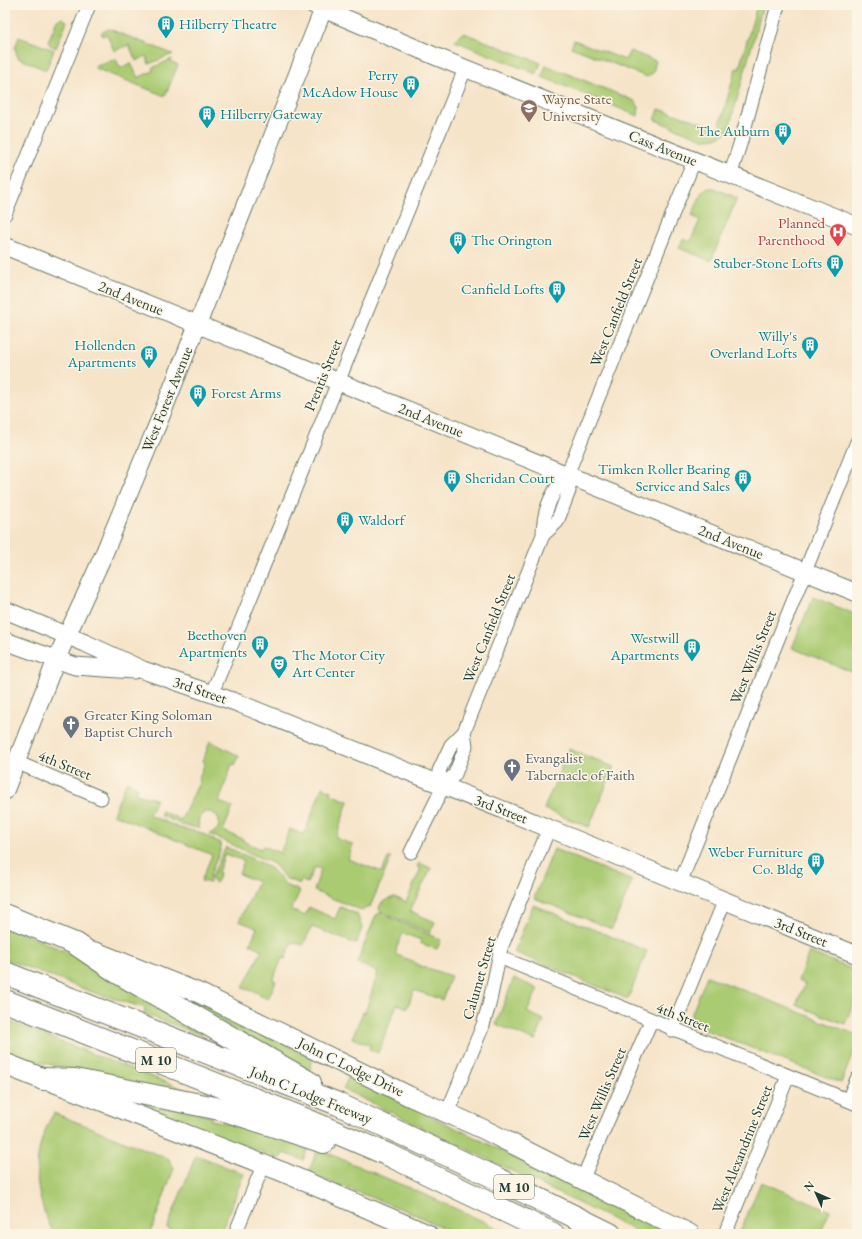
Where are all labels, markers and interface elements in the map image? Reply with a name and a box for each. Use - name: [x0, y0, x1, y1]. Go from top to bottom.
- building icon: Hilberry Theatre: [156, 14, 176, 39]
- place label: Hilberry Theatre: [179, 14, 277, 33]
- place label: Perry McAdow House: [302, 65, 398, 101]
- building icon: Perry McAdow House: [401, 74, 421, 99]
- place label: Wayne State University: [542, 89, 612, 125]
- school or university icon: Wayne State University: [519, 98, 539, 123]
- building icon: Hilberry Gateway: [197, 104, 217, 129]
- place label: Hilberry Gateway: [220, 104, 323, 123]
- place label: The Auburn: [697, 121, 770, 140]
- building icon: The Auburn: [773, 121, 793, 146]
- street label: Cass Avenue: [626, 125, 700, 170]
- place label: Planned Parenthood: [758, 213, 825, 249]
- hospital icon: Planned Parenthood: [828, 222, 848, 247]
- building icon: The Orington: [448, 230, 468, 255]
- place label: The Orington: [471, 230, 552, 249]
- place label: Stuber-Stone Lofts: [713, 253, 822, 272]
- building icon: Stuber-Stone Lofts: [825, 253, 845, 278]
- street label: West Canfield Street: [585, 254, 646, 369]
- street label: 2nd Avenue: [96, 276, 167, 319]
- place label: Canfield Lofts: [461, 279, 544, 298]
- building icon: Canfield Lofts: [547, 279, 567, 304]
- place label: Willy's Overland Lofts: [710, 326, 797, 362]
- place label: Hollenden Apartments: [66, 335, 136, 371]
- building icon: Willy's Overland Lofts: [800, 335, 820, 360]
- street label: Prentis Street: [299, 336, 346, 414]
- street label: West Forest Avenue: [137, 343, 196, 454]
- building icon: Hollenden Apartments: [139, 344, 159, 369]
- building icon: Forest Arms: [188, 383, 208, 408]
- place label: Forest Arms: [211, 383, 281, 402]
- street label: 2nd Avenue: [396, 398, 467, 441]
- place label: Timken Roller Bearing Service and Sales: [598, 459, 730, 495]
- building icon: Sheridan Court: [442, 468, 462, 493]
- place label: Sheridan Court: [465, 468, 555, 487]
- building icon: Timken Roller Bearing Service and Sales: [733, 468, 753, 493]
- building icon: Waldorf: [335, 510, 355, 535]
- place label: Waldorf: [358, 510, 407, 529]
- street label: 2nd Avenue: [696, 520, 767, 563]
- street label: West Canfield Street: [458, 570, 519, 685]
- street label: West Willis Street: [725, 607, 780, 706]
- place label: Beethoven Apartments: [177, 625, 247, 661]
- place label: Westwill Apartments: [609, 628, 679, 664]
- building icon: Beethoven Apartments: [250, 634, 270, 659]
- building icon: Westwill Apartments: [682, 637, 702, 662]
- place label: The Motor City Art Center: [291, 645, 385, 681]
- theatre icon: The Motor City Art Center: [269, 654, 289, 679]
- street label: 3rd Street: [171, 671, 230, 708]
- place label: Greater King Soloman Baptist Church: [84, 705, 213, 741]
- church icon: Greater King Soloman Baptist Church: [61, 714, 81, 739]
- street label: 4th Street: [36, 745, 95, 784]
- place label: Evangalist Tabernacle of Faith: [525, 748, 635, 784]
- church icon: Evangalist Tabernacle of Faith: [502, 757, 522, 782]
- street label: 3rd Street: [472, 790, 531, 827]
- place label: Weber Furniture Co. Bldg: [708, 842, 803, 878]
- building icon: Weber Furniture Co. Bldg: [806, 851, 826, 876]
- street label: 3rd Street: [772, 912, 831, 951]
- street label: Calumet Street: [457, 933, 500, 1022]
- street label: 4th Street: [654, 997, 713, 1036]
- street label: John C Lodge Drive: [293, 1032, 408, 1101]
- street label: West Willis Street: [573, 1044, 630, 1143]
- road number: M 10: [136, 1048, 176, 1072]
- street label: John C Lodge Freeway: [245, 1061, 376, 1128]
- street label: West Alexandrine Street: [707, 1082, 776, 1216]
- north arrow: [796, 1173, 836, 1213]
- road number: M 10: [494, 1175, 534, 1199]
- text: N: [801, 1178, 817, 1194]

